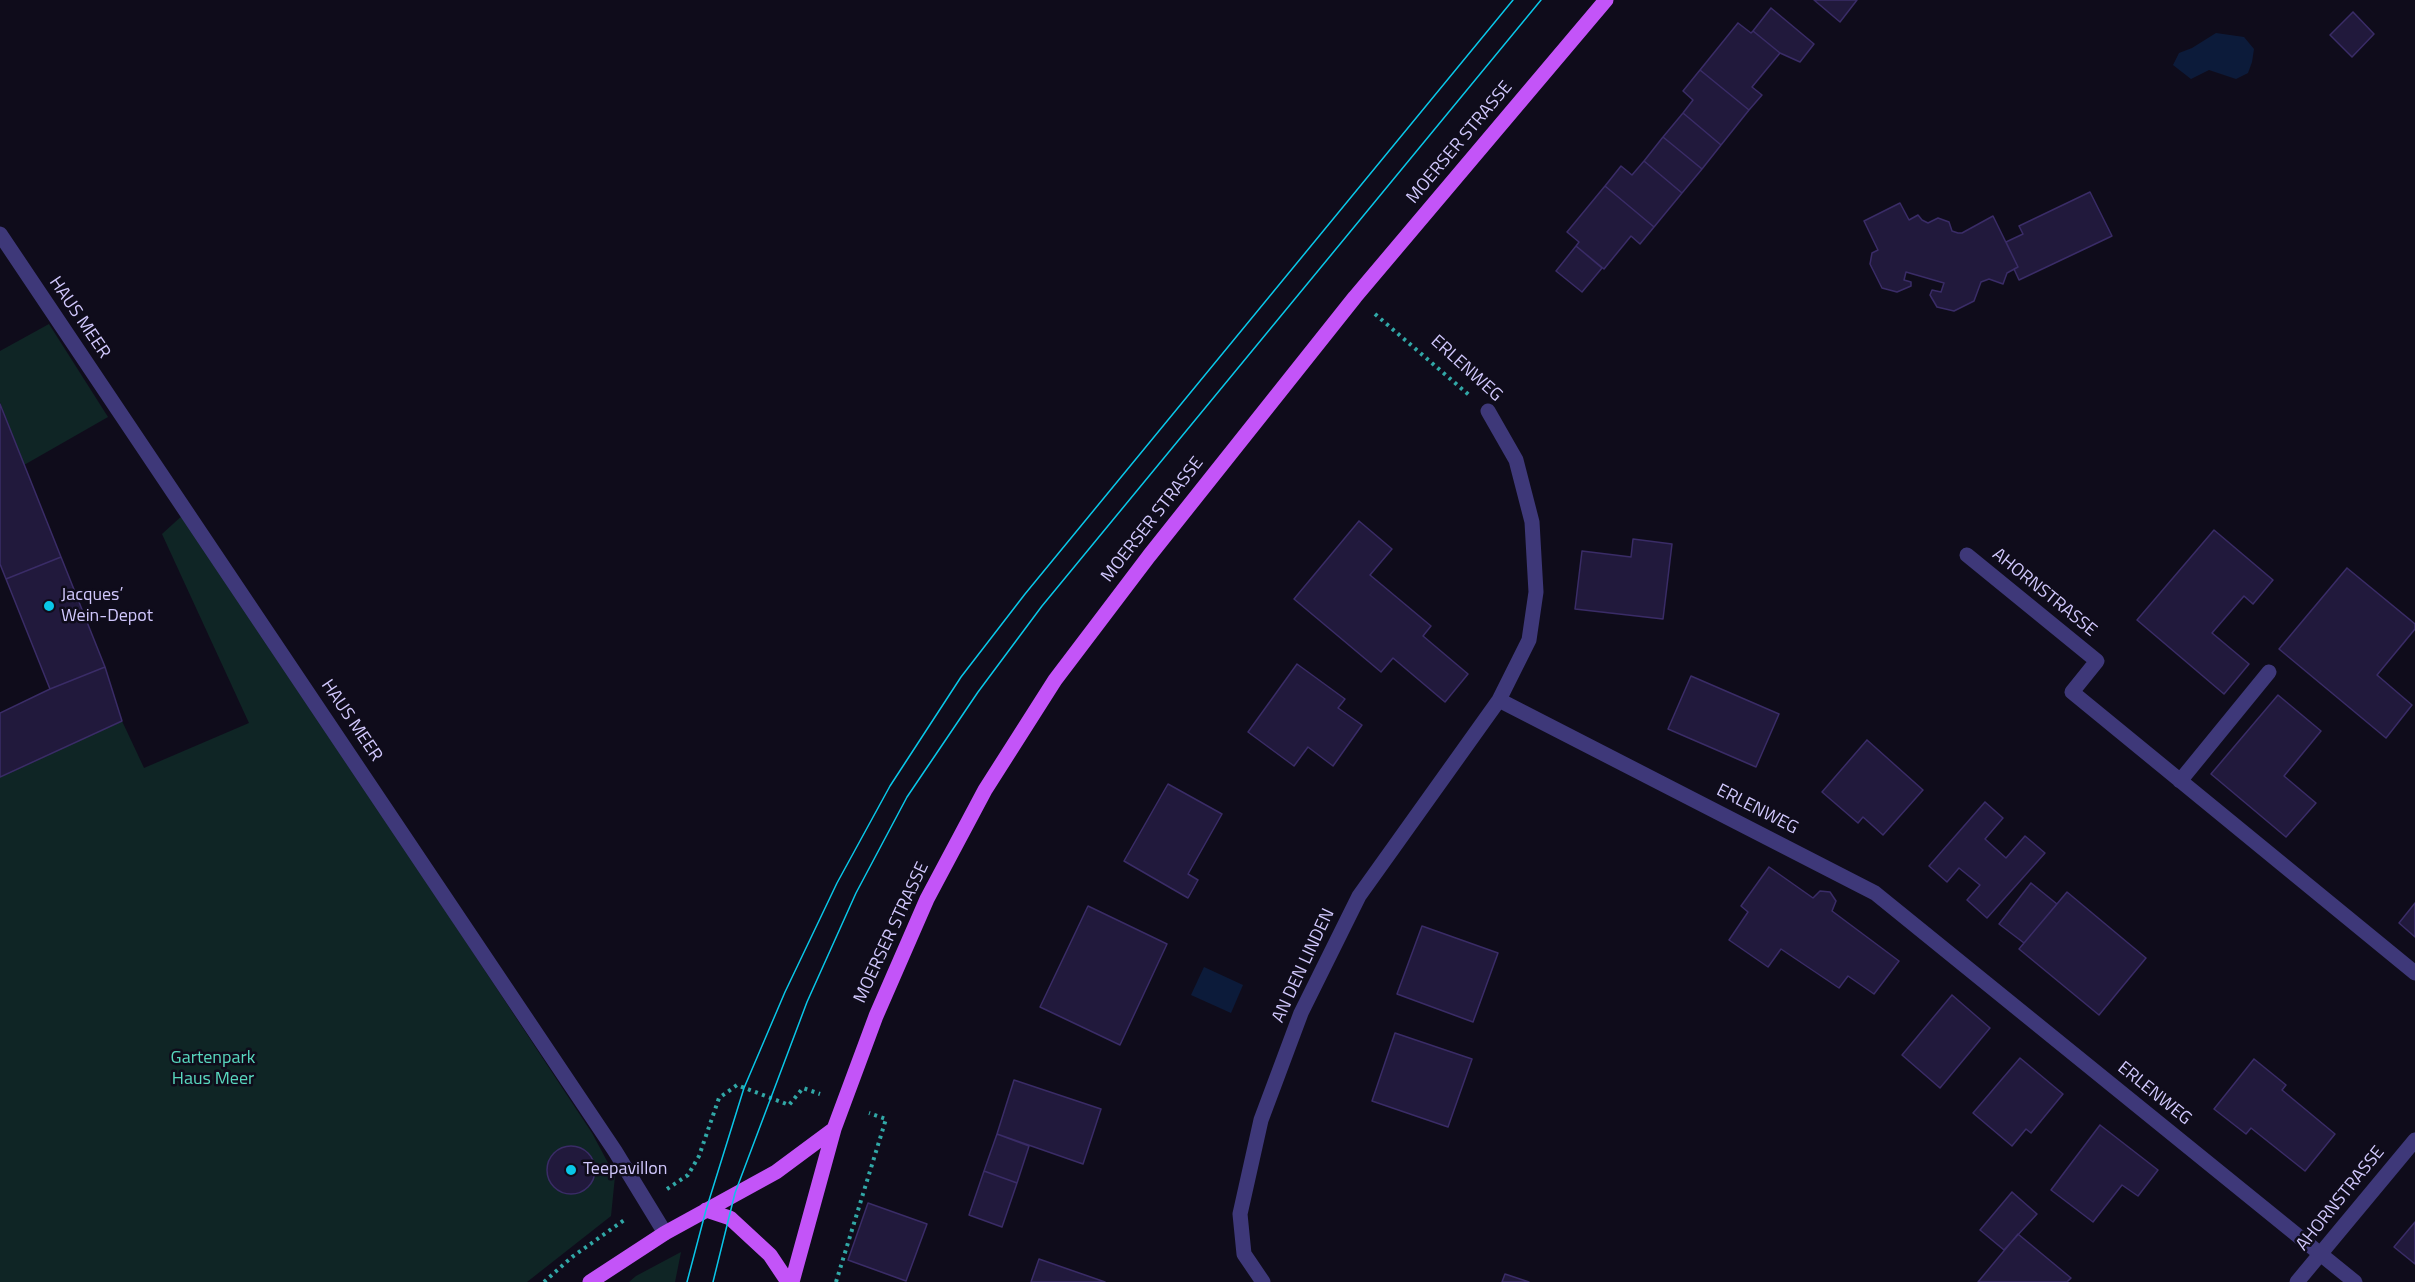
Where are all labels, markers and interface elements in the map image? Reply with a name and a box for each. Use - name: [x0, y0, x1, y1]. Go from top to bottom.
- street label: MOERSER STRASSE: [1403, 77, 1517, 209]
- street label: HAUS MEER: [44, 273, 114, 363]
- street label: ERLENWEG: [1426, 331, 1506, 407]
- street label: MOERSER STRASSE: [1097, 453, 1209, 587]
- street label: AHORNSTRASSE: [1987, 544, 2101, 642]
- place label: Jacques’ Wein-Depot: [61, 585, 153, 628]
- marker: Jacques’ Wein-Depot: [42, 599, 56, 613]
- street label: HAUS MEER: [316, 676, 386, 766]
- street label: ERLENWEG: [1713, 780, 1801, 840]
- street label: MOERSER STRASSE: [850, 859, 934, 1007]
- street label: AN DEN LINDEN: [1268, 905, 1340, 1027]
- park label: Gartenpark Haus Meer: [171, 1048, 255, 1090]
- street label: ERLENWEG: [2113, 1058, 2195, 1130]
- street label: AHORNSTRASSE: [2292, 1142, 2390, 1256]
- place label: Teepavillon: [583, 1159, 668, 1181]
- marker: Teepavillon: [564, 1163, 578, 1177]

